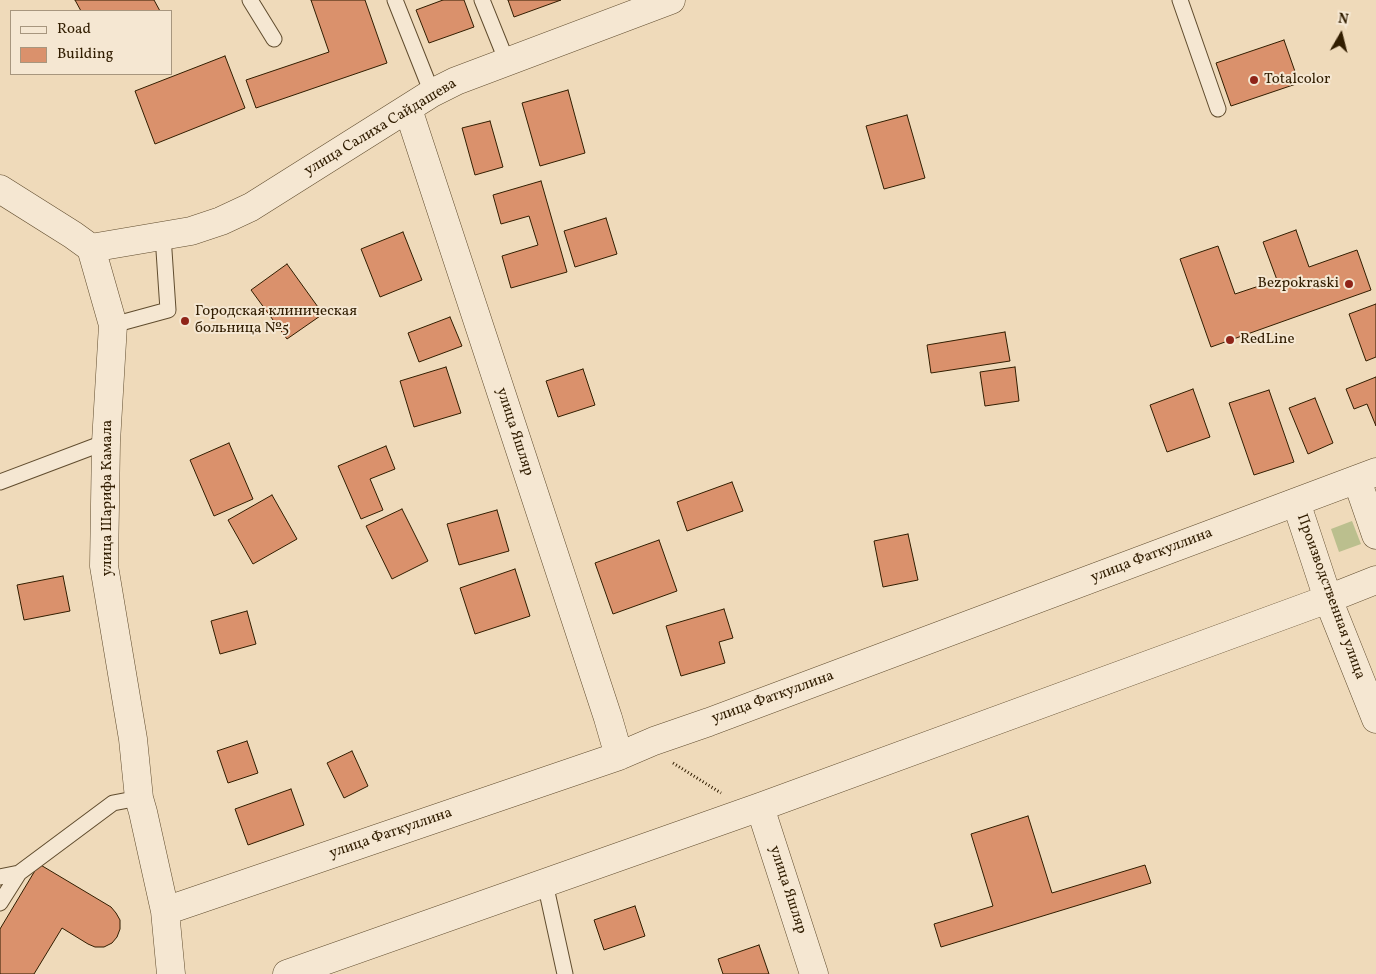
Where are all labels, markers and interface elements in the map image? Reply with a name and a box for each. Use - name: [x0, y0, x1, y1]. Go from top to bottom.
- legend: [10, 10, 172, 75]
- north arrow: [1316, 10, 1366, 60]
- text: N: [1337, 10, 1350, 30]
- text: Road: [57, 19, 91, 40]
- text: Building: [57, 44, 113, 65]
- place label: Totalcolor: [1264, 71, 1330, 89]
- marker: Totalcolor: [1248, 74, 1260, 86]
- street label: улица Салиха Сайдашева: [302, 75, 460, 181]
- place label: Bezpokraski: [1258, 275, 1339, 293]
- marker: Bezpokraski: [1343, 278, 1355, 290]
- place label: Городская клиническая больница №5: [195, 303, 357, 338]
- marker: Городская клиническая больница №5: [179, 315, 191, 327]
- place label: RedLine: [1240, 331, 1295, 349]
- marker: RedLine: [1224, 334, 1236, 346]
- street label: улица Яшляр: [491, 386, 537, 478]
- street label: улица Шарифа Камала: [99, 420, 117, 576]
- street label: Производственная улица: [1292, 512, 1368, 682]
- street label: улица Фаткуллина: [1089, 525, 1215, 587]
- street label: улица Фаткуллина: [709, 668, 837, 728]
- street label: улица Фаткуллина: [327, 805, 455, 863]
- street label: улица Яшляр: [764, 844, 810, 936]

